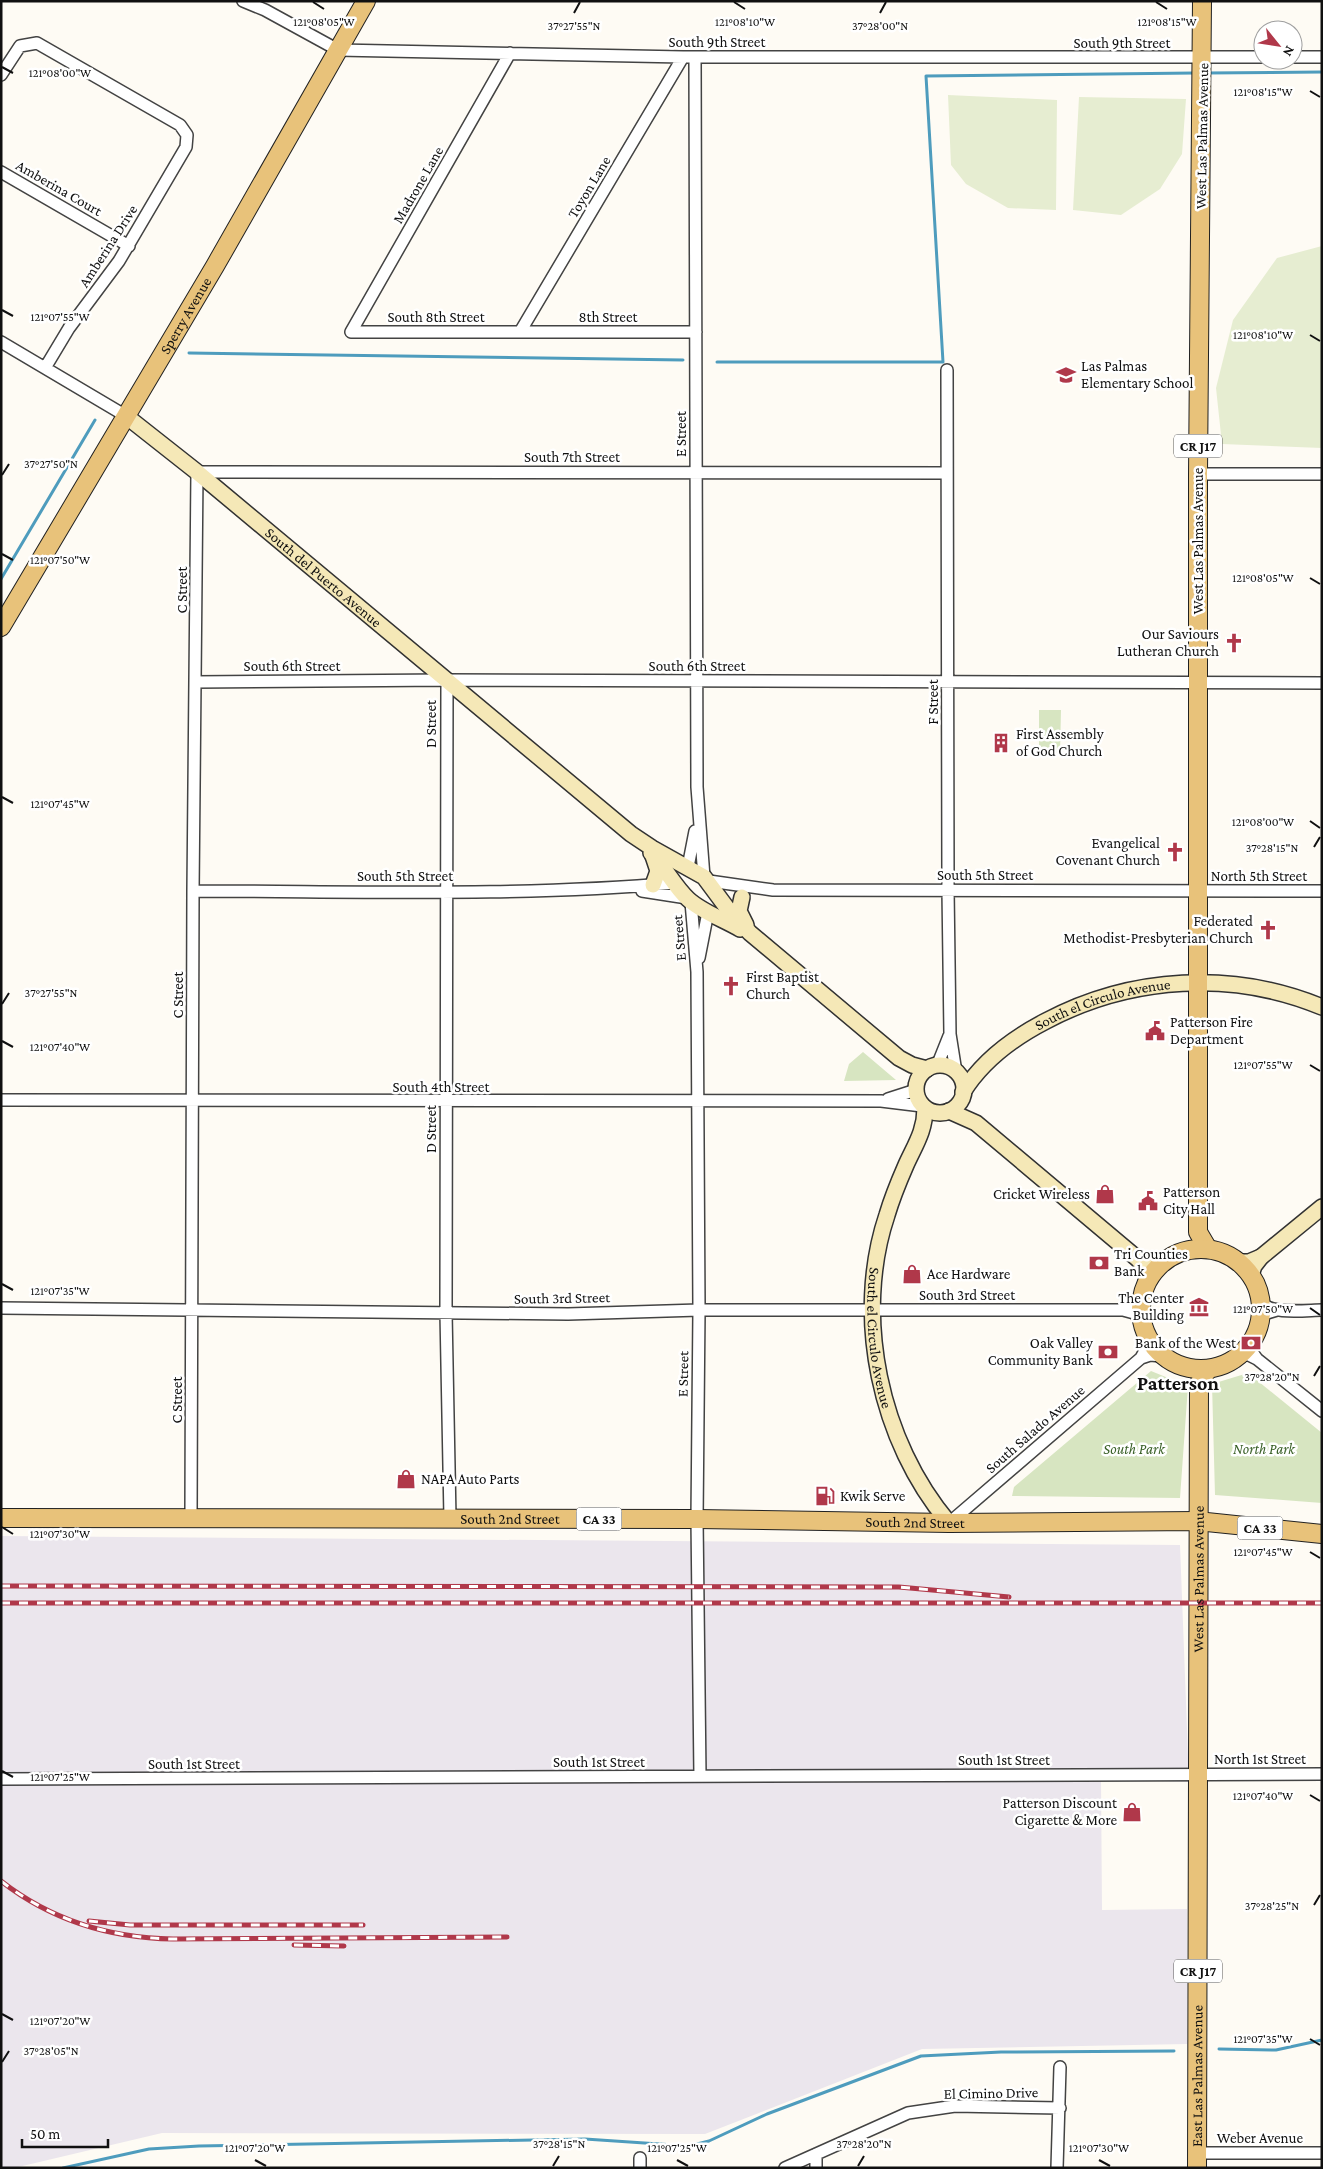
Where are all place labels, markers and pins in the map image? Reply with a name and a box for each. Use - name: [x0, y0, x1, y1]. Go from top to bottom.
- place label: Las Palmas Elementary School: [1081, 358, 1193, 392]
- school or university icon: Las Palmas Elementary School: [1055, 364, 1077, 386]
- place label: Our Saviours Lutheran Church: [1117, 626, 1219, 659]
- church icon: Our Saviours Lutheran Church: [1223, 632, 1245, 654]
- place label: First Assembly of God Church: [1016, 726, 1104, 759]
- building icon: First Assembly of God Church: [990, 732, 1012, 754]
- place label: Evangelical Covenant Church: [1056, 835, 1160, 868]
- church icon: Evangelical Covenant Church: [1164, 841, 1186, 863]
- place label: Federated Methodist-Presbyterian Church: [1063, 913, 1253, 947]
- church icon: Federated Methodist-Presbyterian Church: [1257, 919, 1279, 941]
- place label: First Baptist Church: [746, 969, 820, 1002]
- church icon: First Baptist Church: [720, 975, 742, 997]
- place label: Patterson Fire Department: [1170, 1014, 1253, 1048]
- public building icon: Patterson Fire Department: [1144, 1020, 1166, 1042]
- shop icon: Cricket Wireless: [1094, 1183, 1116, 1205]
- place label: Patterson City Hall: [1163, 1184, 1220, 1218]
- place label: Cricket Wireless: [993, 1186, 1090, 1202]
- public building icon: Patterson City Hall: [1137, 1190, 1159, 1212]
- place label: Tri Counties Bank: [1114, 1246, 1188, 1279]
- bank icon: Tri Counties Bank: [1088, 1252, 1110, 1274]
- shop icon: Ace Hardware: [901, 1263, 923, 1285]
- place label: Ace Hardware: [927, 1266, 1011, 1282]
- place label: The Center Building: [1118, 1290, 1185, 1324]
- museum icon: The Center Building: [1188, 1296, 1210, 1318]
- bank icon: Bank of the West: [1240, 1332, 1262, 1354]
- place label: Oak Valley Community Bank: [988, 1335, 1094, 1369]
- place label: Bank of the West: [1135, 1335, 1237, 1351]
- bank icon: Oak Valley Community Bank: [1097, 1341, 1119, 1363]
- shop icon: NAPA Auto Parts: [395, 1468, 417, 1490]
- place label: NAPA Auto Parts: [421, 1471, 520, 1487]
- fuel station icon: Kwik Serve: [814, 1485, 836, 1507]
- place label: Kwik Serve: [840, 1488, 906, 1504]
- place label: Patterson Discount Cigarette & More: [1003, 1795, 1118, 1829]
- shop icon: Patterson Discount Cigarette & More: [1121, 1801, 1143, 1823]

